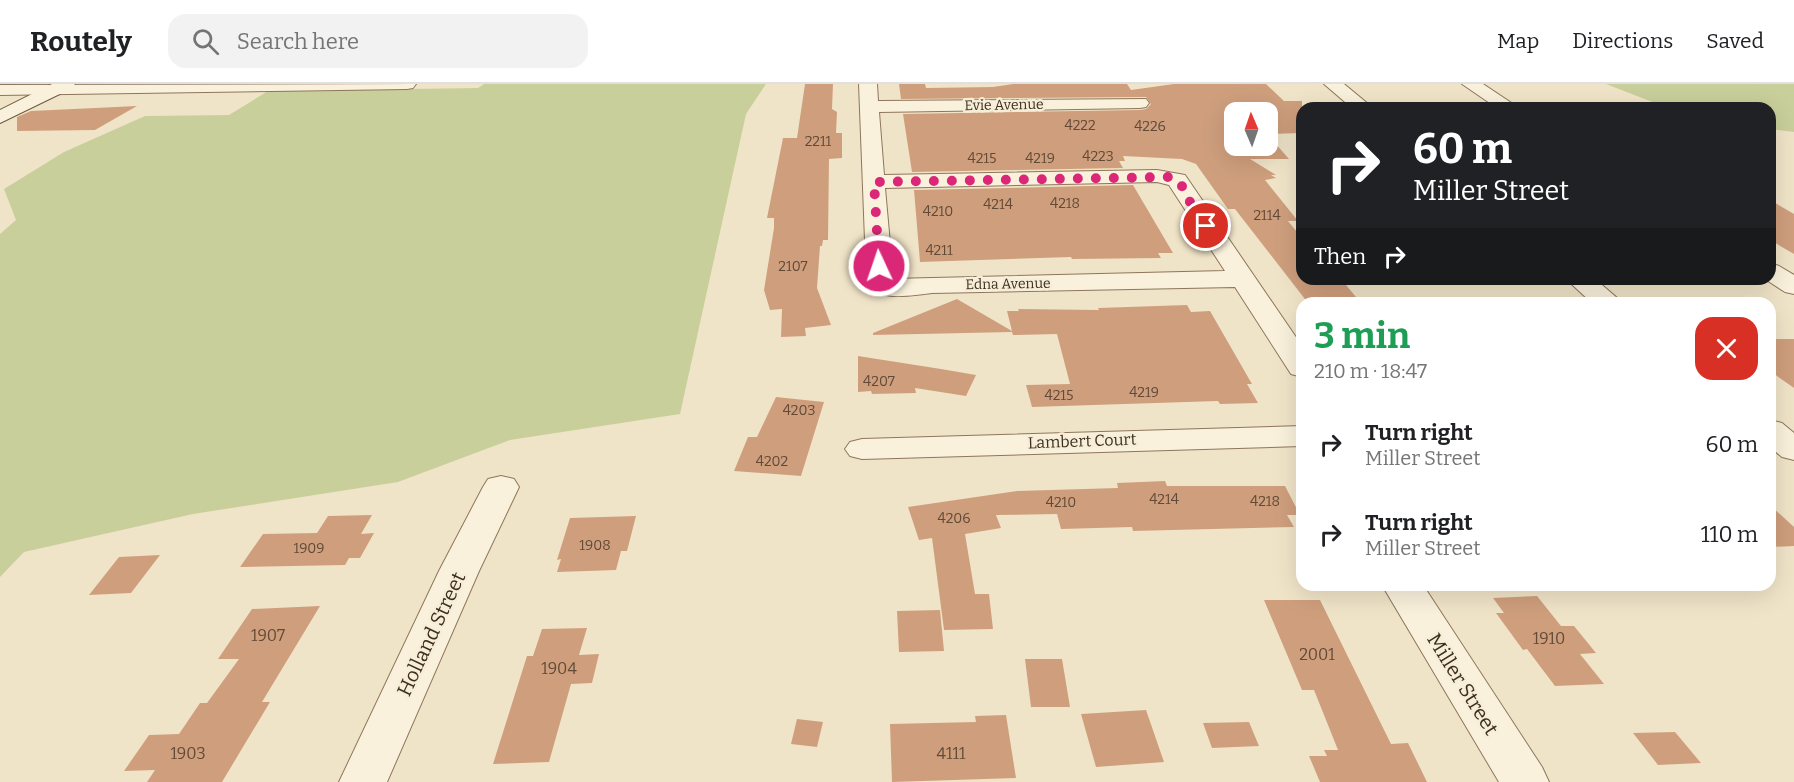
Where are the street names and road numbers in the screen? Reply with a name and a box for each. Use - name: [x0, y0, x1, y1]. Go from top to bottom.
- street label: Evie Avenue: [964, 96, 1044, 114]
- street label: Edna Avenue: [965, 275, 1051, 293]
- street label: Lambert Court: [1027, 430, 1137, 452]
- street label: Holland Street: [392, 568, 470, 700]
- street label: Miller Street: [1422, 629, 1504, 739]

